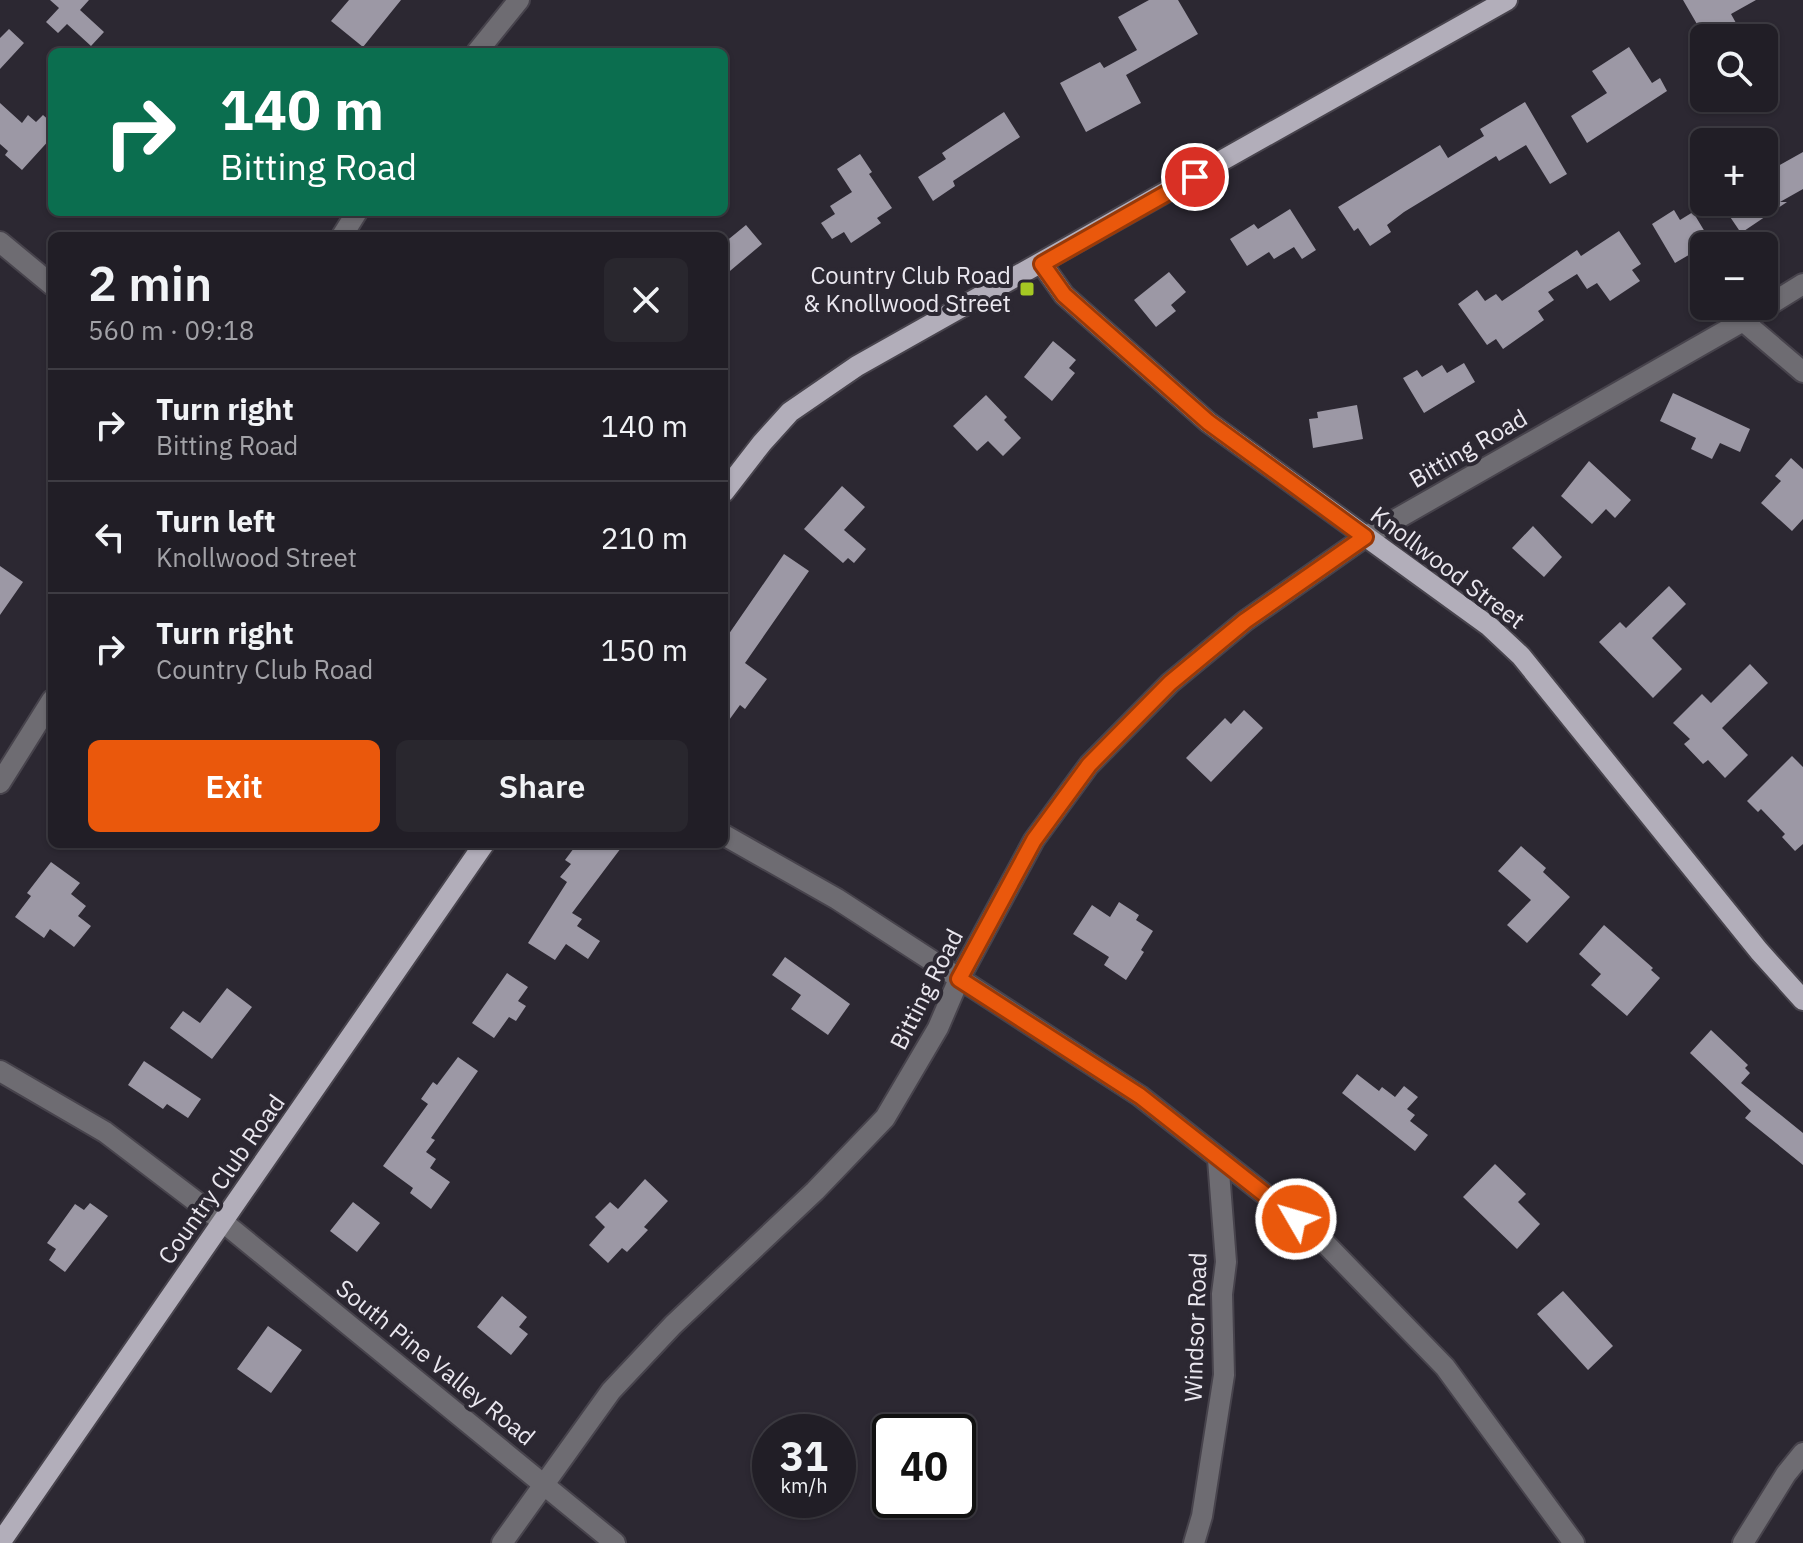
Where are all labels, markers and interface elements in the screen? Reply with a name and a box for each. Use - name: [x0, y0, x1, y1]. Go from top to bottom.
- map controls: [1690, 24, 1778, 320]
- button: search: [1690, 24, 1778, 112]
- text: 140 m: [220, 73, 384, 145]
- icon: right: [88, 80, 192, 184]
- button: +: [1690, 128, 1778, 216]
- text: Bitting Road: [220, 143, 417, 190]
- pin: [1161, 143, 1229, 211]
- icon: arrive: [1173, 155, 1217, 199]
- button: −: [1690, 232, 1778, 320]
- text: 2 min: [88, 252, 212, 314]
- button: close: [604, 258, 688, 342]
- place label: Country Club Road & Knollwood Street: [803, 259, 1011, 319]
- marker: Country Club Road & Knollwood Street: [1018, 280, 1036, 298]
- text: 560 m · 09:18: [88, 313, 254, 347]
- text: Turn right: [156, 389, 294, 428]
- street label: Bitting Road: [1403, 401, 1533, 495]
- icon: right: [88, 403, 132, 447]
- text: 140 m: [601, 406, 688, 445]
- text: Bitting Road: [156, 428, 298, 462]
- street label: Knollwood Street: [1364, 498, 1532, 636]
- text: Turn left: [156, 501, 275, 540]
- icon: left: [88, 515, 132, 559]
- text: 210 m: [601, 518, 688, 557]
- text: Knollwood Street: [156, 540, 357, 574]
- text: Turn right: [156, 613, 294, 652]
- icon: right: [88, 627, 132, 671]
- text: 150 m: [601, 630, 688, 669]
- text: Country Club Road: [156, 652, 373, 686]
- button: Exit: [88, 740, 380, 832]
- button: Share: [396, 740, 688, 832]
- street label: Bitting Road: [882, 923, 970, 1055]
- street label: Country Club Road: [150, 1088, 292, 1270]
- position arrow: [1254, 1177, 1338, 1261]
- street label: Windsor Road: [1176, 1252, 1214, 1402]
- street label: South Pine Valley Road: [330, 1272, 542, 1452]
- speed limit sign: 40: [872, 1414, 976, 1518]
- text: 31: [780, 1430, 828, 1482]
- text: km/h: [780, 1472, 828, 1499]

